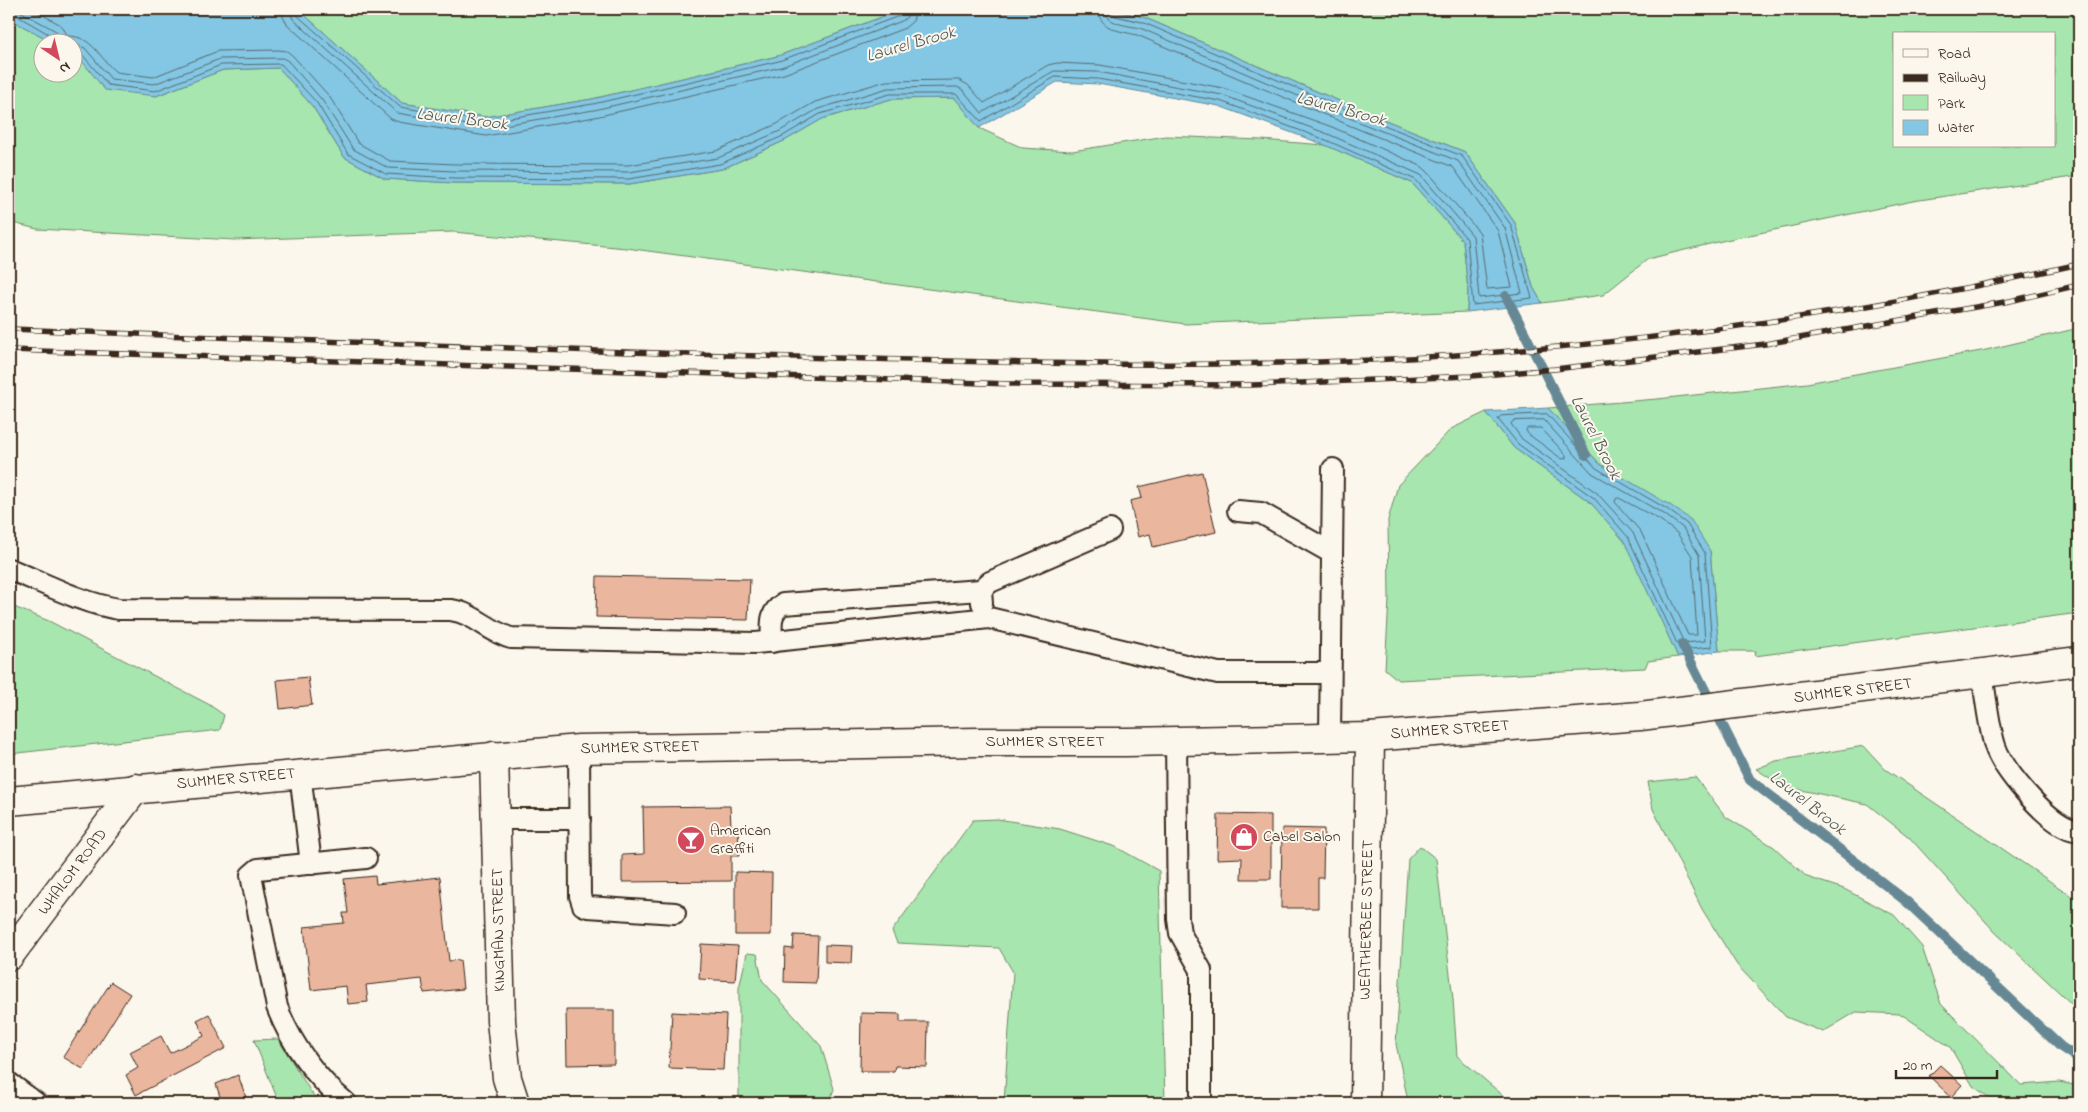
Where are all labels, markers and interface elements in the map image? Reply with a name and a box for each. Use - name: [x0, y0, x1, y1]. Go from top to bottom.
- water label: Laurel Brook: [863, 20, 960, 70]
- north arrow: [32, 32, 82, 82]
- legend: [1893, 32, 2056, 148]
- text: Road: [1938, 43, 1971, 65]
- text: N: [55, 56, 74, 79]
- text: Railway: [1938, 67, 1986, 90]
- water label: Laurel Brook: [1293, 86, 1390, 135]
- text: Park: [1938, 93, 1966, 115]
- water label: Laurel Brook: [415, 102, 510, 139]
- text: Water: [1938, 117, 1974, 139]
- water label: Laurel Brook: [1563, 391, 1628, 486]
- street label: SUMMER STREET: [1792, 672, 1914, 710]
- street label: SUMMER STREET: [1390, 714, 1510, 746]
- street label: SUMMER STREET: [985, 730, 1105, 754]
- street label: SUMMER STREET: [580, 735, 700, 761]
- street label: SUMMER STREET: [176, 762, 296, 796]
- water label: Laurel Brook: [1763, 766, 1852, 843]
- place label: American Graffiti: [710, 819, 771, 861]
- shop icon: Cabel Salon: [1229, 822, 1259, 852]
- street label: WHALOM ROAD: [32, 824, 114, 920]
- bar icon: American Graffiti: [676, 825, 706, 855]
- place label: Cabel Salon: [1263, 825, 1341, 849]
- street label: WEATHERBEE STREET: [1354, 840, 1380, 1000]
- street label: KINGMAN STREET: [486, 868, 512, 992]
- scale bar: [1896, 1047, 1997, 1079]
- text: 20 m: [1903, 1055, 1933, 1077]

